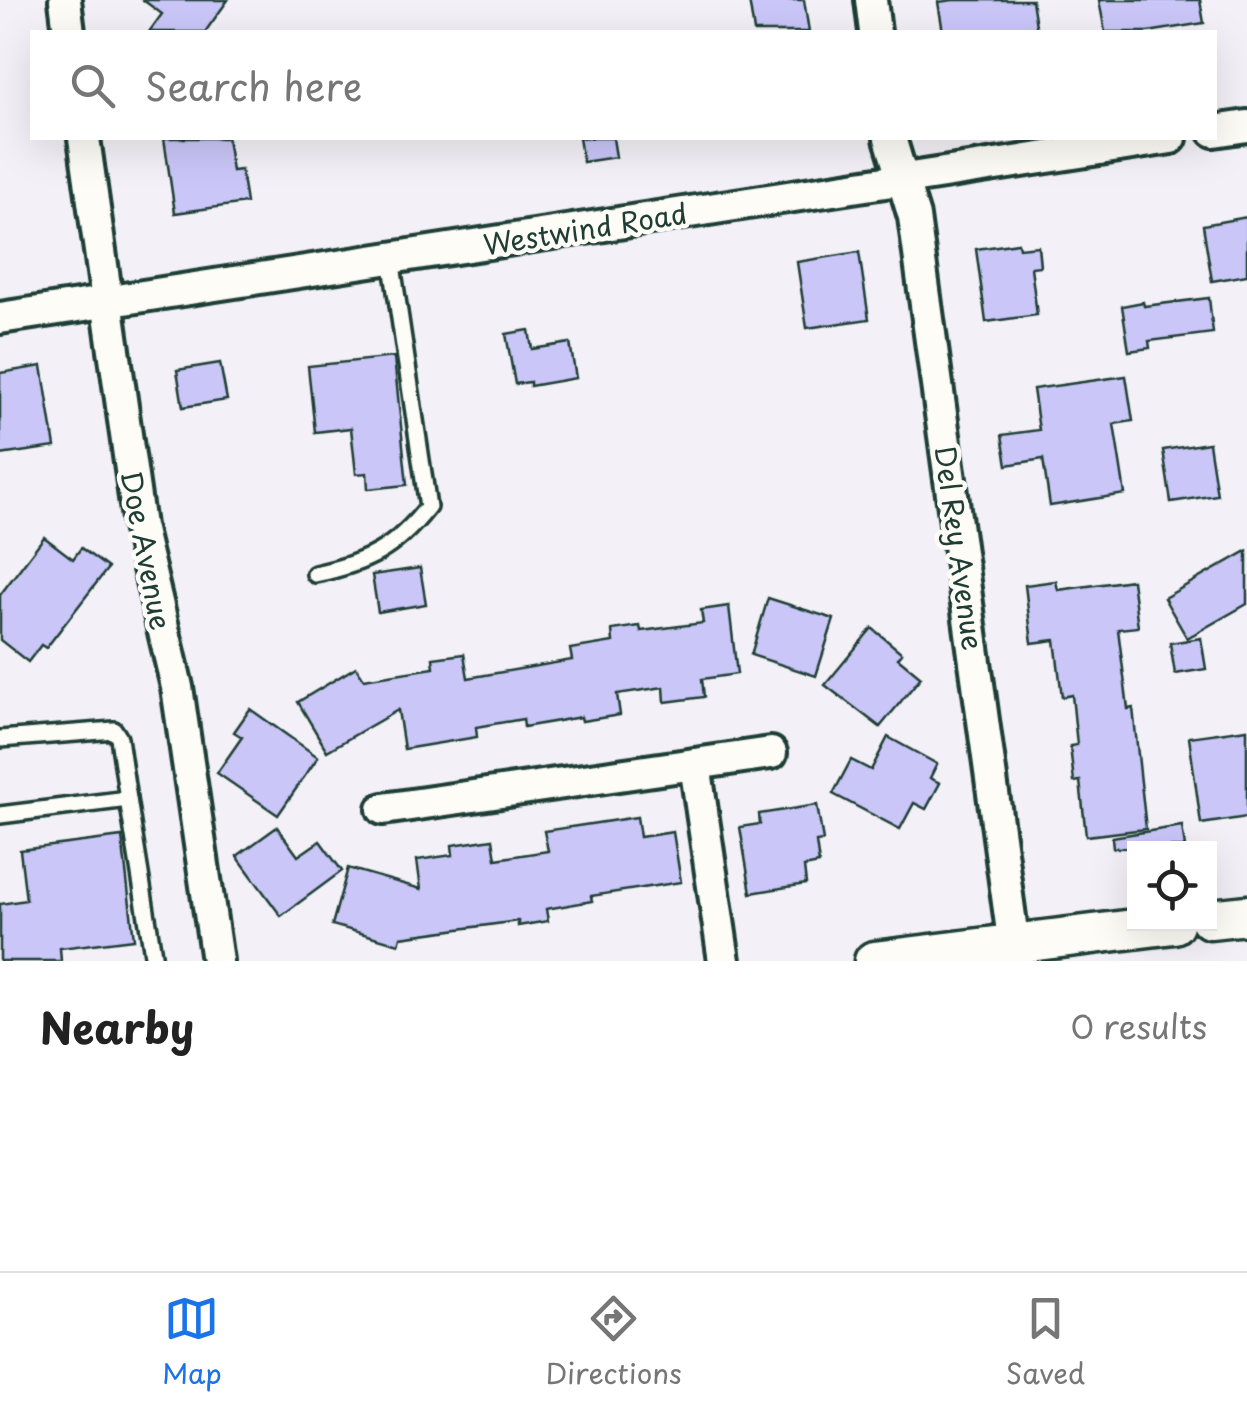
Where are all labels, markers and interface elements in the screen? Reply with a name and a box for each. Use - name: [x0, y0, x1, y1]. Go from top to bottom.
- search box: [30, 30, 1217, 140]
- text: Search here: [145, 57, 362, 114]
- icon: search: [65, 58, 120, 113]
- street label: Westwind Road: [480, 191, 690, 265]
- street label: Del Rey Avenue: [924, 443, 996, 653]
- street label: Doe Avenue: [110, 467, 184, 633]
- map controls: [1127, 841, 1217, 931]
- button: locate: [1127, 841, 1217, 931]
- text: Nearby: [40, 995, 194, 1058]
- text: 0 results: [1071, 1002, 1207, 1050]
- tab: Map: [162, 1291, 222, 1394]
- tab: Directions: [546, 1291, 682, 1394]
- tab: Saved: [1006, 1291, 1085, 1394]

